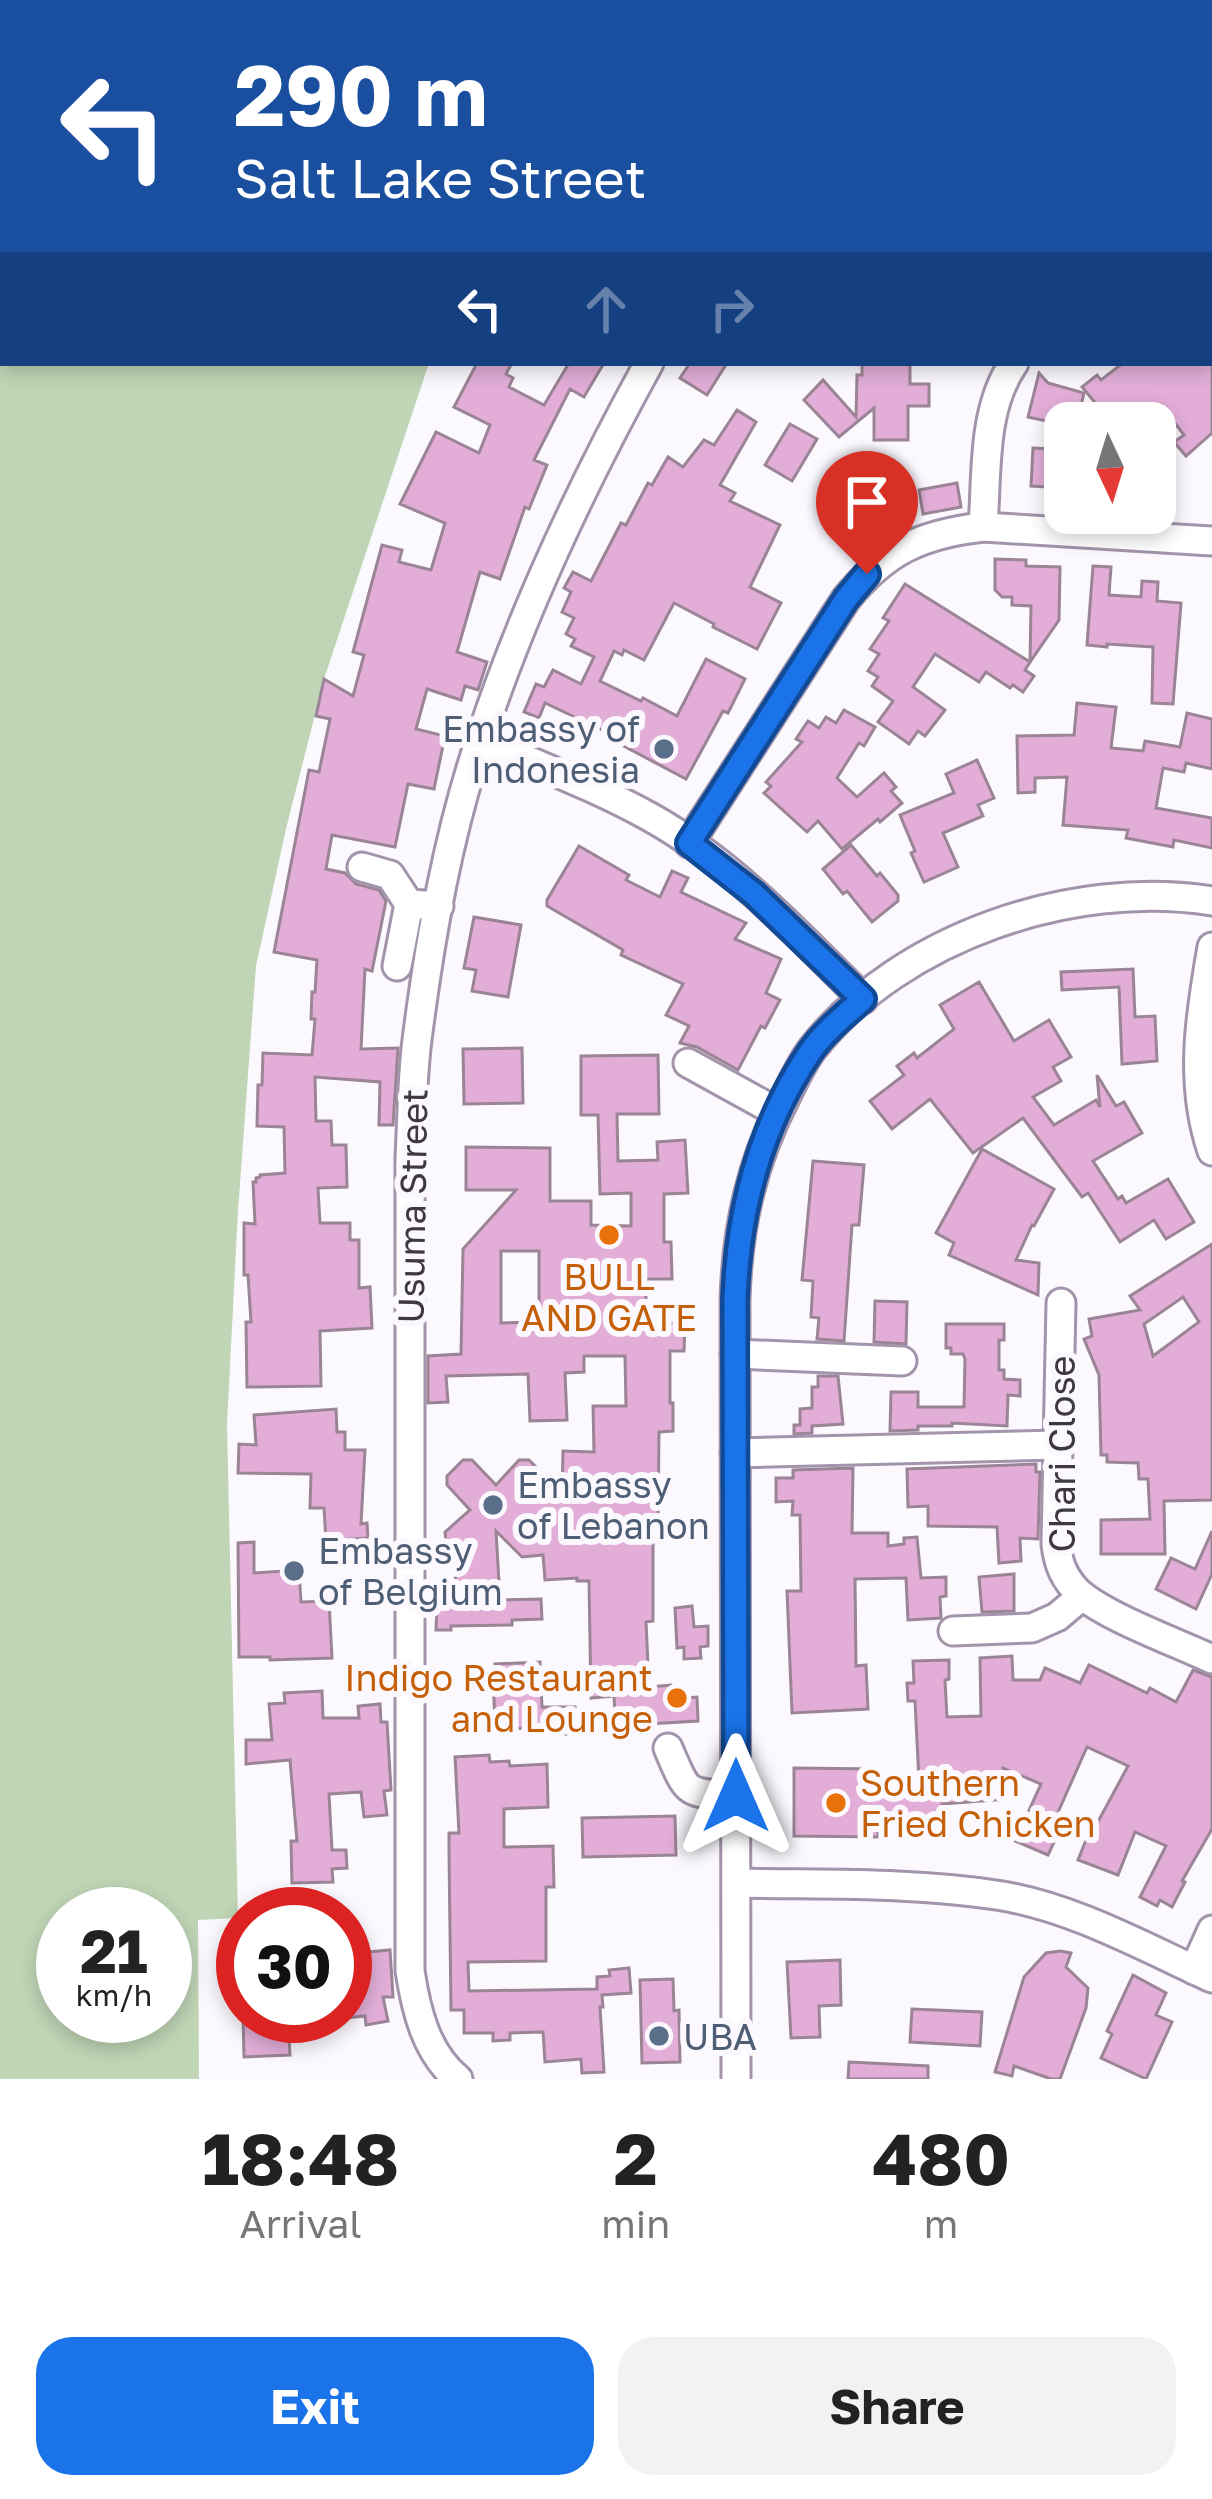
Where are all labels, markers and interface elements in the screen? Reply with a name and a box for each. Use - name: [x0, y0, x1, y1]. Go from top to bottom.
- text: 290 m: [234, 44, 488, 144]
- icon: left: [36, 48, 192, 204]
- text: Salt Lake Street: [234, 145, 646, 210]
- icon: left: [447, 276, 513, 342]
- icon: ahead: [573, 276, 639, 342]
- icon: right: [699, 276, 765, 342]
- north arrow: [1044, 402, 1176, 534]
- map controls: [1044, 402, 1176, 534]
- pin: [816, 451, 918, 574]
- icon: arrive: [834, 469, 900, 535]
- place label: Embassy of Indonesia: [442, 707, 640, 791]
- marker: Embassy of Indonesia: [651, 736, 677, 762]
- street label: Usuma Street: [388, 1088, 436, 1324]
- marker: BULL AND GATE: [596, 1222, 622, 1248]
- place label: BULL AND GATE: [521, 1255, 697, 1339]
- street label: Chari Close: [1040, 1356, 1083, 1552]
- place label: Embassy of Lebanon: [517, 1463, 710, 1547]
- marker: Embassy of Lebanon: [480, 1492, 506, 1518]
- place label: Embassy of Belgium: [318, 1529, 503, 1613]
- marker: Embassy of Belgium: [281, 1558, 307, 1584]
- place label: Indigo Restaurant and Lounge: [344, 1656, 653, 1740]
- marker: Indigo Restaurant and Lounge: [664, 1685, 690, 1711]
- position arrow: [673, 1733, 799, 1859]
- place label: Southern Fried Chicken: [860, 1761, 1096, 1845]
- marker: Southern Fried Chicken: [823, 1790, 849, 1816]
- speed limit sign: 30: [216, 1887, 372, 2043]
- text: 21: [80, 1914, 148, 1986]
- text: km/h: [76, 1977, 152, 2013]
- place label: UBA: [683, 2015, 757, 2058]
- marker: UBA: [646, 2023, 672, 2049]
- text: 18:48: [202, 2114, 399, 2201]
- text: 2: [614, 2114, 658, 2201]
- text: 480: [872, 2114, 1010, 2201]
- text: Arrival: [240, 2200, 362, 2247]
- text: min: [601, 2200, 670, 2247]
- text: m: [924, 2200, 958, 2247]
- button: Exit: [36, 2337, 594, 2475]
- button: Share: [618, 2337, 1176, 2475]

